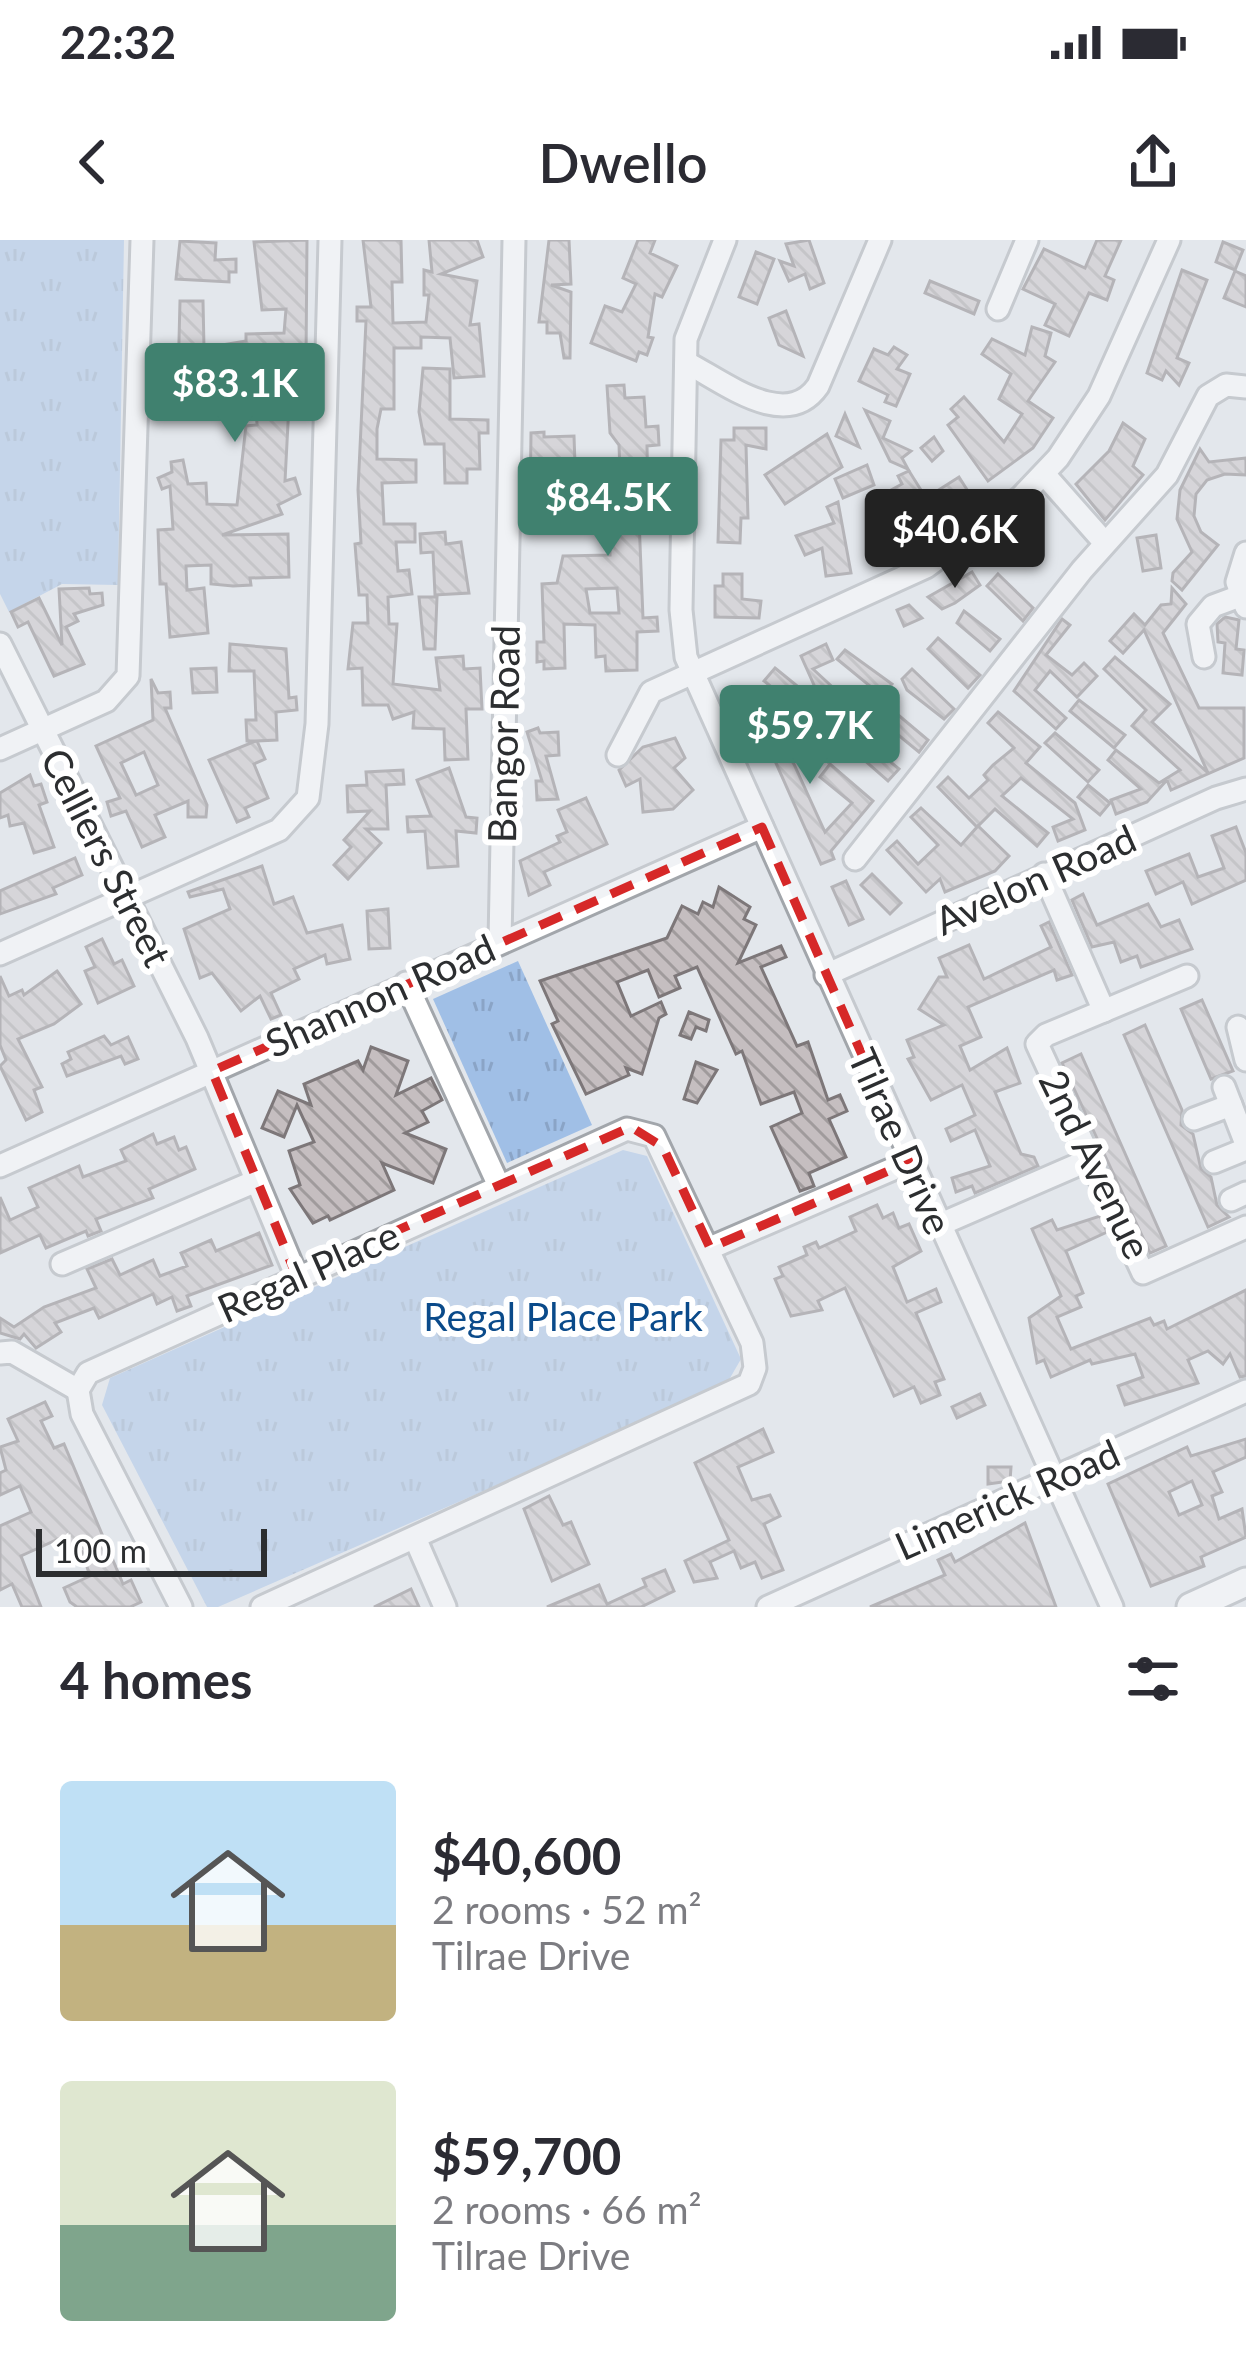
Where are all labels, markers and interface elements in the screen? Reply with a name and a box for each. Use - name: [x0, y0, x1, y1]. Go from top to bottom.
- text: 22:32: [60, 15, 176, 69]
- icon: back: [60, 129, 126, 195]
- icon: share: [1120, 129, 1186, 195]
- text: Dwello: [538, 130, 708, 195]
- pin: $83.1K: [137, 343, 333, 445]
- text: $83.1K: [172, 359, 298, 405]
- pin: $84.5K: [510, 457, 706, 559]
- text: $84.5K: [545, 473, 671, 519]
- pin: $40.6K: [857, 489, 1053, 591]
- text: $40.6K: [892, 505, 1018, 551]
- street label: Bangor Road: [478, 625, 528, 843]
- pin: $59.7K: [712, 685, 908, 787]
- text: $59.7K: [747, 701, 873, 747]
- street label: Celliers Street: [32, 740, 182, 974]
- street label: Avelon Road: [928, 814, 1142, 944]
- street label: Shannon Road: [258, 924, 502, 1066]
- street label: Tilrae Drive: [840, 1041, 962, 1241]
- street label: 2nd Avenue: [1031, 1062, 1161, 1266]
- street label: Regal Place: [210, 1211, 406, 1331]
- park label: Regal Place Park: [423, 1293, 703, 1339]
- street label: Limerick Road: [888, 1429, 1126, 1569]
- scale bar: [36, 1523, 267, 1576]
- text: 100 m: [54, 1530, 147, 1570]
- icon: filters: [1120, 1646, 1186, 1712]
- text: 4 homes: [60, 1649, 252, 1710]
- text: $40,600: [432, 1825, 621, 1886]
- icon: home: [156, 1829, 300, 1973]
- text: 2 rooms · 52 m²: [432, 1886, 702, 1932]
- text: Tilrae Drive: [432, 1932, 630, 1978]
- text: $59,700: [432, 2125, 621, 2186]
- icon: home: [156, 2129, 300, 2273]
- text: 2 rooms · 66 m²: [432, 2186, 702, 2232]
- text: Tilrae Drive: [432, 2232, 630, 2278]

